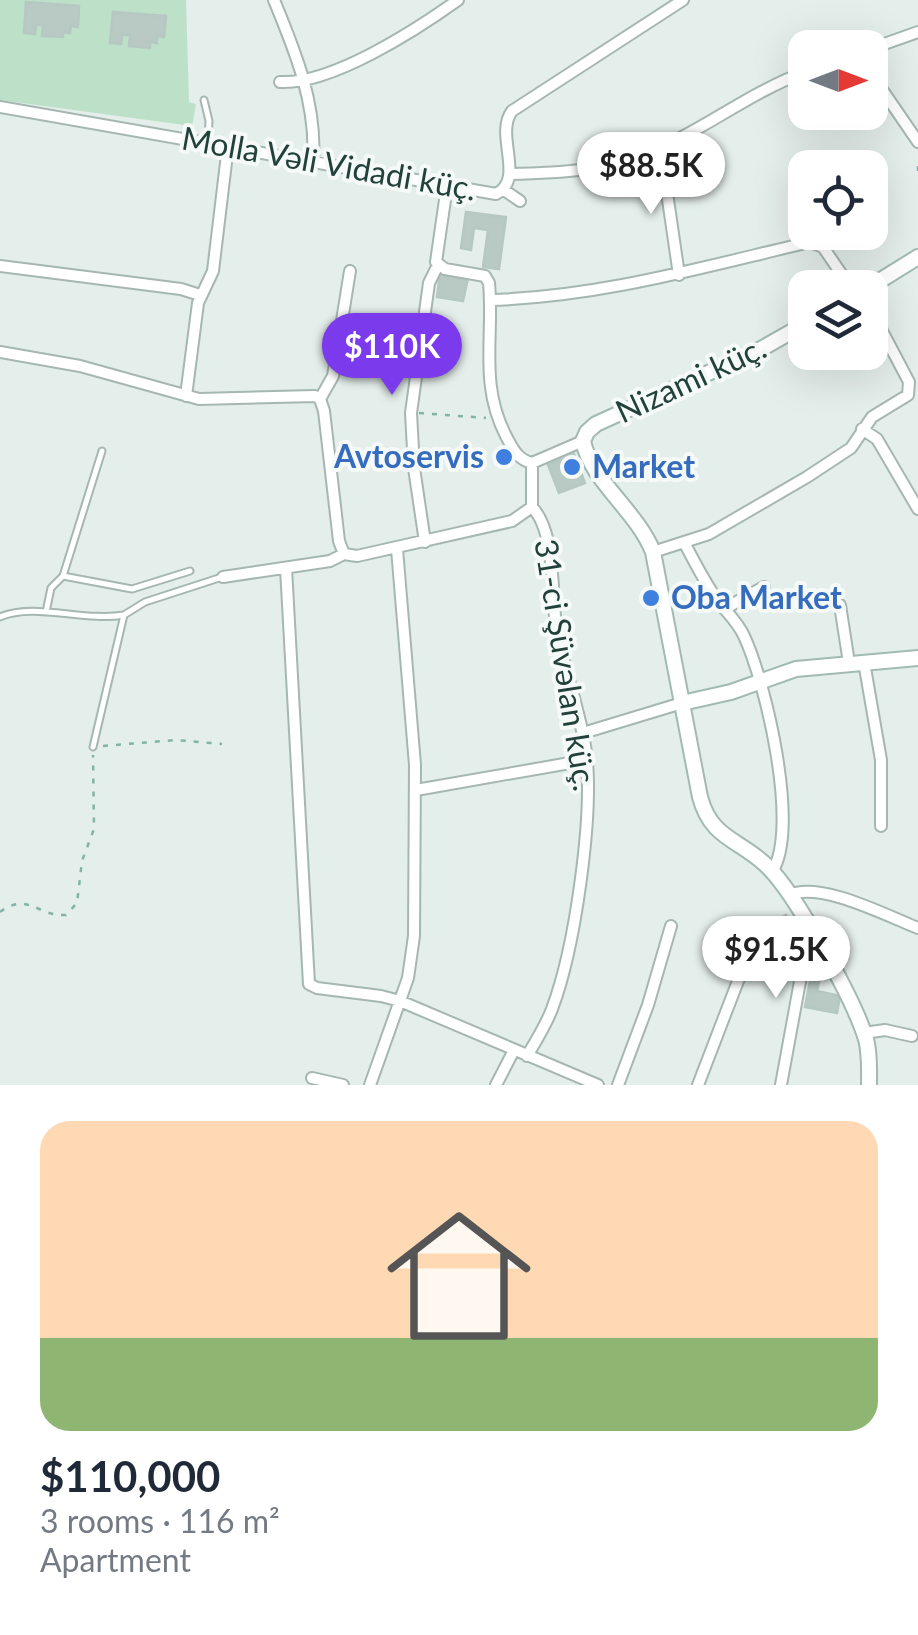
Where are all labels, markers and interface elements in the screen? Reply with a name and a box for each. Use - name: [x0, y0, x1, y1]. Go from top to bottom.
- north arrow: [788, 30, 888, 130]
- map controls: [788, 30, 888, 370]
- street label: Molla Vəli Vidadi küç.: [179, 117, 479, 208]
- pin: $88.5K: [570, 132, 732, 217]
- text: $88.5K: [599, 145, 703, 184]
- button: locate: [788, 150, 888, 250]
- button: layers: [788, 270, 888, 370]
- pin: $110K: [322, 313, 462, 398]
- text: $110K: [344, 326, 440, 365]
- street label: Nizami küç.: [609, 327, 772, 430]
- place label: Avtoservis: [333, 436, 484, 475]
- marker: Avtoservis: [493, 446, 515, 468]
- place label: Market: [592, 446, 695, 485]
- marker: Market: [561, 456, 583, 478]
- street label: 31-ci Şüvəlan küç.: [527, 536, 606, 794]
- place label: Oba Market: [671, 577, 842, 616]
- marker: Oba Market: [640, 587, 662, 609]
- pin: $91.5K: [695, 916, 857, 1001]
- text: $91.5K: [724, 929, 828, 968]
- icon: home: [369, 1186, 549, 1366]
- text: $110,000: [40, 1451, 220, 1501]
- text: 3 rooms · 116 m²: [40, 1501, 280, 1540]
- text: Apartment: [40, 1540, 191, 1579]

